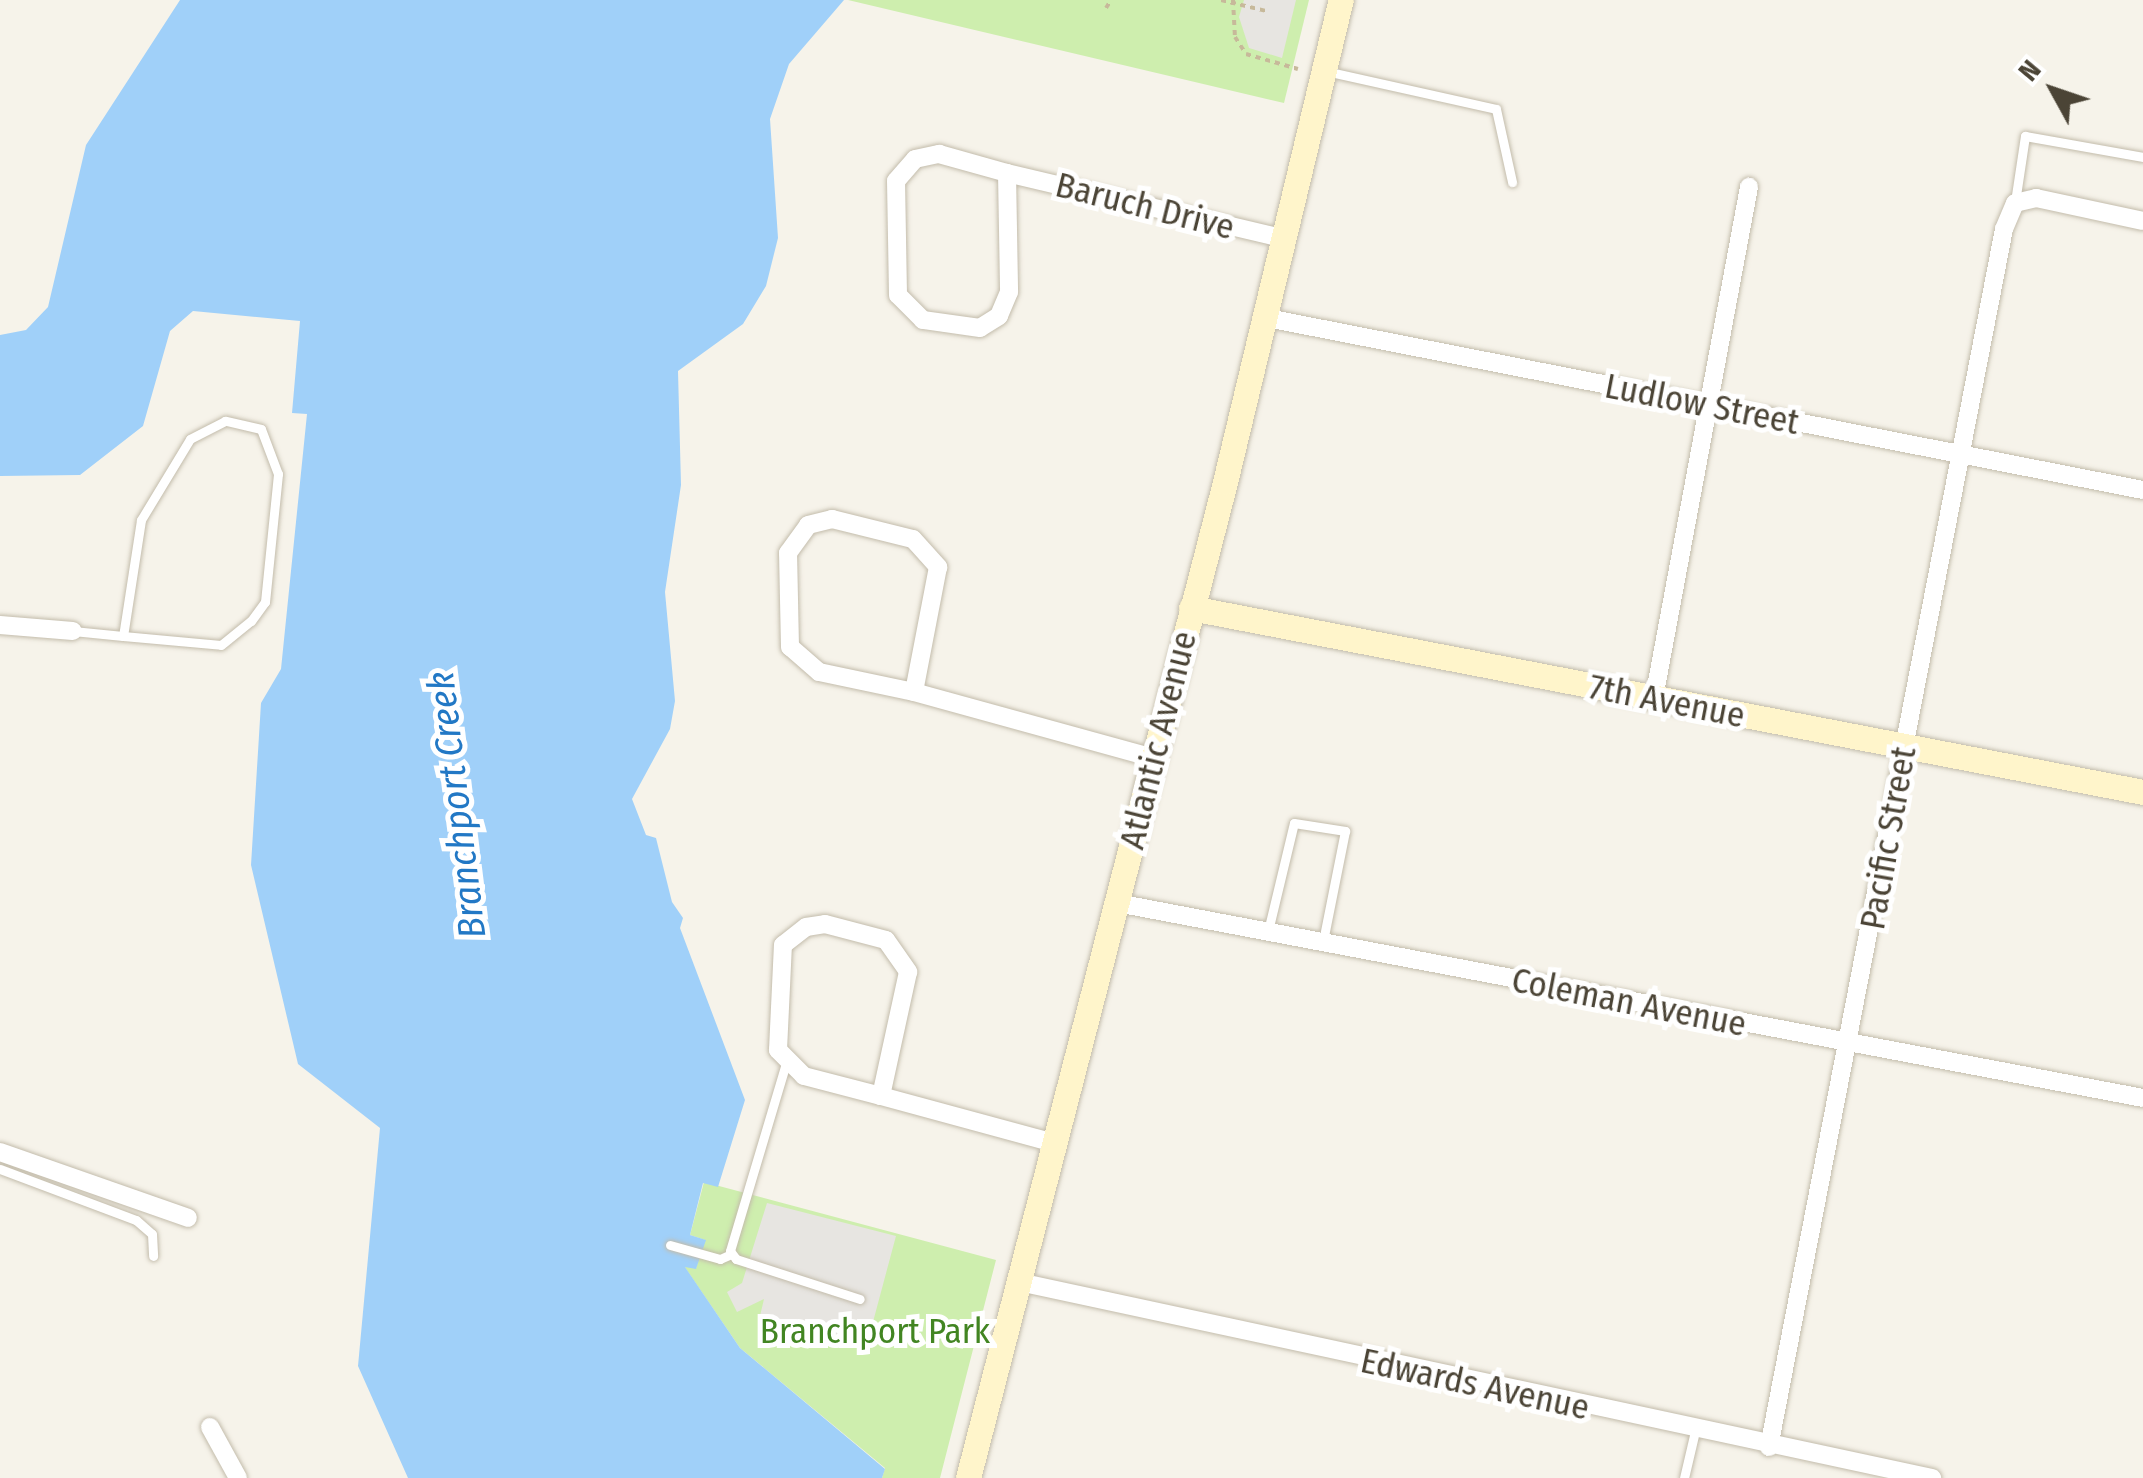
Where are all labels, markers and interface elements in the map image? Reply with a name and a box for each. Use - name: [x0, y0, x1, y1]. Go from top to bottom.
- north arrow: [2003, 40, 2103, 140]
- text: N: [2012, 53, 2048, 87]
- street label: Baruch Drive: [1051, 164, 1239, 248]
- street label: Ludlow Street: [1601, 365, 1803, 443]
- street label: Atlantic Avenue: [1111, 627, 1205, 853]
- street label: 7th Avenue: [1586, 665, 1748, 737]
- water label: Branchport Creek: [418, 669, 496, 941]
- street label: Pacific Street: [1851, 743, 1925, 933]
- street label: Coleman Avenue: [1508, 959, 1750, 1045]
- park label: Branchport Park: [760, 1310, 990, 1352]
- street label: Edwards Avenue: [1357, 1339, 1593, 1429]

